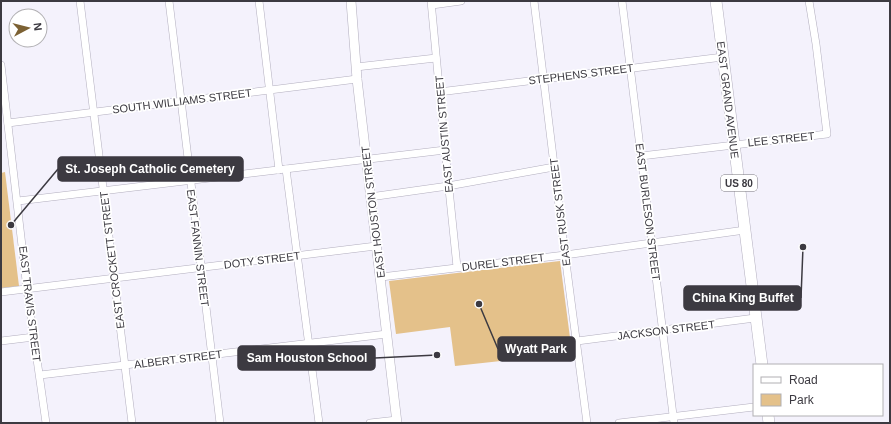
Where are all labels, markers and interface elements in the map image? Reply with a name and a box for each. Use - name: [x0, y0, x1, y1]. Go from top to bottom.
- north arrow: [8, 8, 48, 48]
- text: N: [31, 22, 44, 32]
- street label: EAST GRAND AVENUE: [715, 41, 741, 159]
- street label: STEPHENS STREET: [528, 62, 634, 86]
- street label: EAST AUSTIN STREET: [433, 75, 455, 193]
- street label: SOUTH WILLIAMS STREET: [112, 86, 253, 116]
- street label: LEE STREET: [747, 129, 815, 148]
- street label: EAST BURLESON STREET: [634, 143, 662, 282]
- street label: EAST HOUSTON STREET: [359, 145, 387, 279]
- callout: St. Joseph Catholic Cemetery: [58, 157, 243, 181]
- street label: EAST RUSK STREET: [547, 157, 573, 267]
- text: St. Joseph Catholic Cemetery: [65, 162, 235, 176]
- road number: US 80: [721, 175, 757, 191]
- street label: EAST FANNIN STREET: [185, 189, 211, 308]
- street label: EAST CROCKETT STREET: [98, 190, 126, 329]
- street label: EAST TRAVIS STREET: [17, 245, 43, 363]
- street label: DOTY STREET: [223, 249, 301, 271]
- street label: DUREL STREET: [461, 251, 545, 273]
- callout: China King Buffet: [684, 286, 801, 310]
- text: China King Buffet: [692, 291, 794, 305]
- street label: JACKSON STREET: [616, 318, 716, 342]
- callout: Wyatt Park: [498, 337, 575, 361]
- text: Wyatt Park: [505, 342, 567, 356]
- callout: Sam Houston School: [238, 346, 375, 370]
- street label: ALBERT STREET: [133, 348, 223, 370]
- text: Sam Houston School: [247, 351, 367, 365]
- legend: [753, 364, 883, 416]
- text: Road: [789, 373, 818, 387]
- text: Park: [789, 393, 815, 407]

